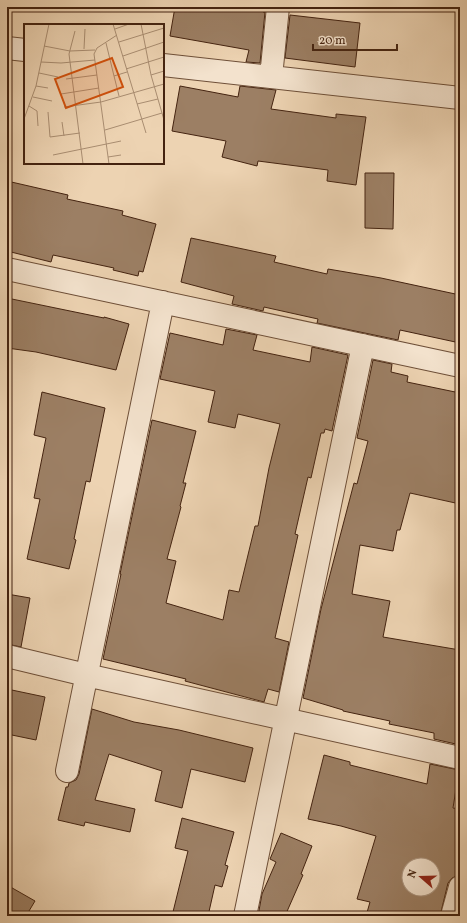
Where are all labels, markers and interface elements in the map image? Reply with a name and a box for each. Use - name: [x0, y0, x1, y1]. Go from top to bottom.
- inset map: [24, 24, 164, 164]
- scale bar: [313, 26, 397, 52]
- text: 20 m: [319, 33, 346, 49]
- north arrow: [401, 857, 441, 897]
- text: N: [405, 868, 421, 880]

